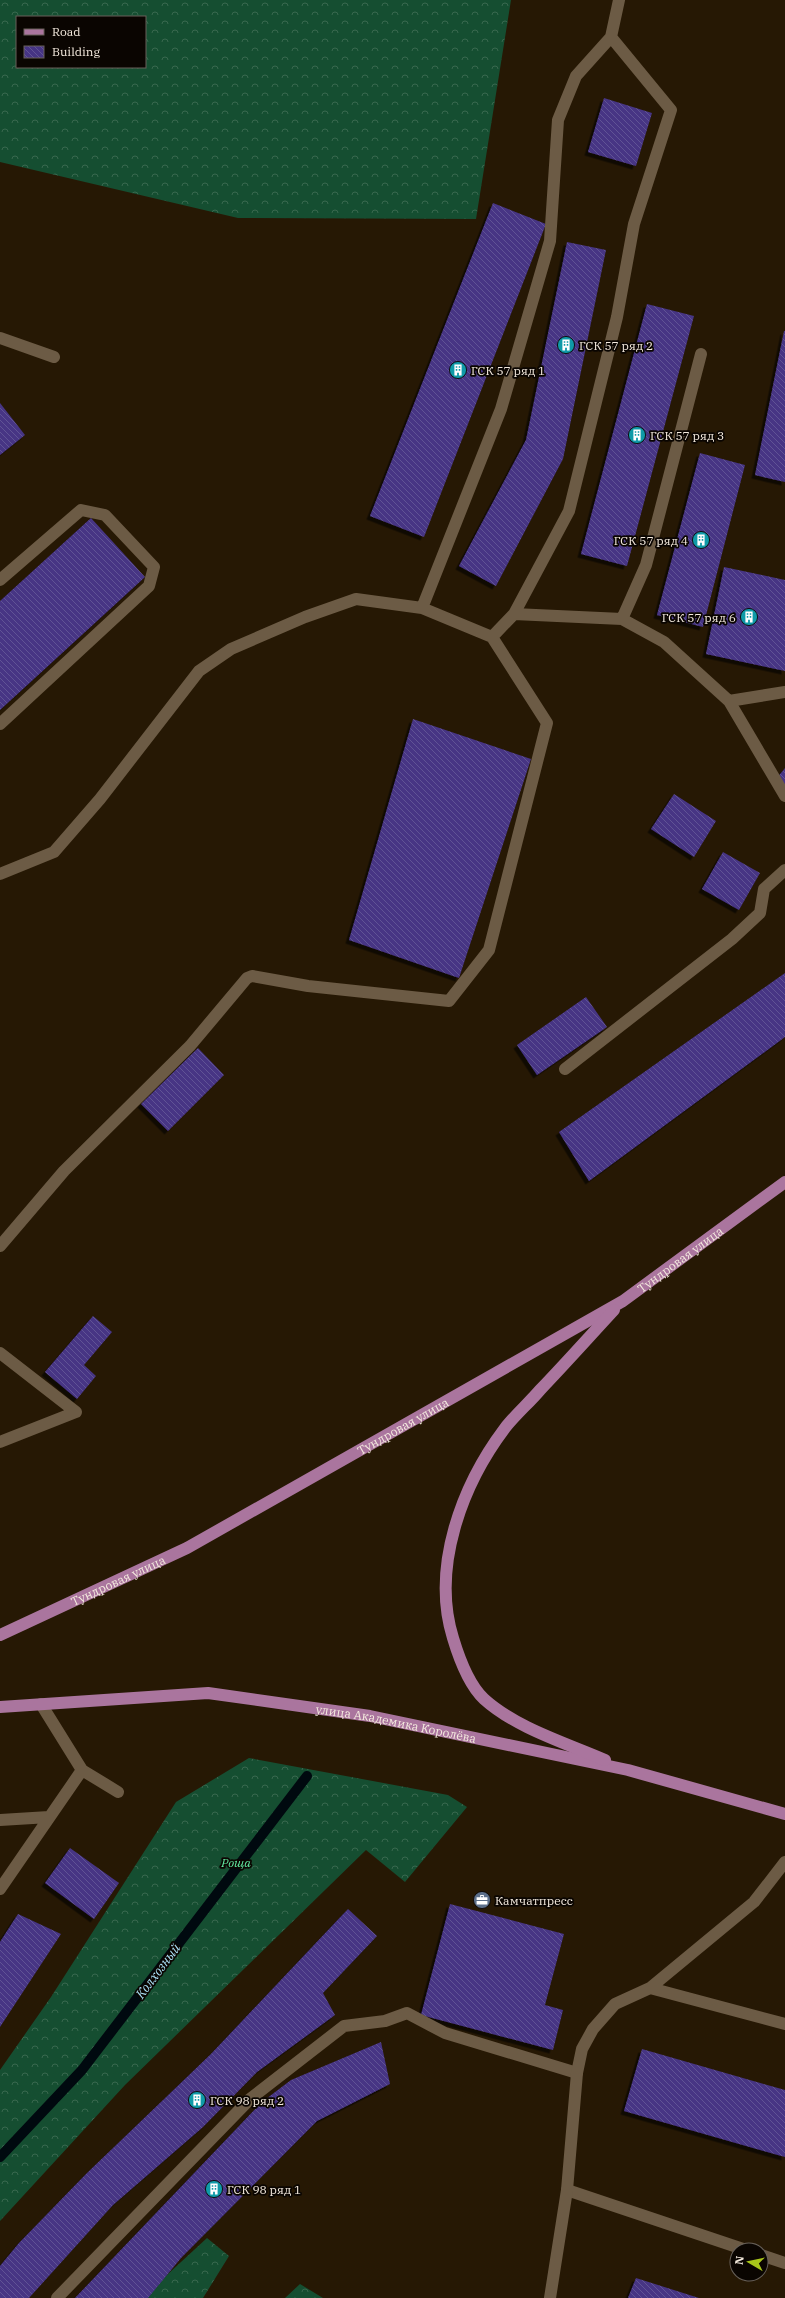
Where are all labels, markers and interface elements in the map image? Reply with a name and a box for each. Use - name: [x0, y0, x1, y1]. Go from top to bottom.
- legend: [16, 16, 146, 68]
- text: Road: [52, 24, 81, 39]
- text: Building: [52, 44, 100, 59]
- building icon: ГСК 57 ряд 2: [556, 335, 576, 355]
- place label: ГСК 57 ряд 2: [579, 338, 653, 353]
- building icon: ГСК 57 ряд 1: [448, 360, 468, 380]
- place label: ГСК 57 ряд 1: [471, 363, 545, 378]
- building icon: ГСК 57 ряд 3: [627, 425, 647, 445]
- place label: ГСК 57 ряд 3: [650, 428, 724, 443]
- building icon: ГСК 57 ряд 4: [691, 530, 711, 550]
- place label: ГСК 57 ряд 4: [614, 533, 688, 548]
- building icon: ГСК 57 ряд 6: [739, 607, 759, 627]
- place label: ГСК 57 ряд 6: [662, 610, 736, 625]
- street label: Тундровая улица: [634, 1223, 726, 1296]
- street label: Тундровая улица: [354, 1394, 451, 1458]
- street label: Тундровая улица: [68, 1552, 168, 1609]
- street label: улица Академика Королёва: [315, 1701, 478, 1746]
- park label: Роща: [220, 1855, 251, 1870]
- office icon: Камчатпресс: [472, 1890, 492, 1910]
- place label: Камчатпресс: [495, 1893, 573, 1908]
- water label: Колхозный: [131, 1940, 185, 2003]
- building icon: ГСК 98 ряд 2: [187, 2090, 207, 2110]
- place label: ГСК 98 ряд 2: [210, 2093, 284, 2108]
- building icon: ГСК 98 ряд 1: [204, 2179, 224, 2199]
- place label: ГСК 98 ряд 1: [227, 2182, 301, 2197]
- north arrow: [729, 2242, 769, 2282]
- text: N: [732, 2255, 747, 2266]

